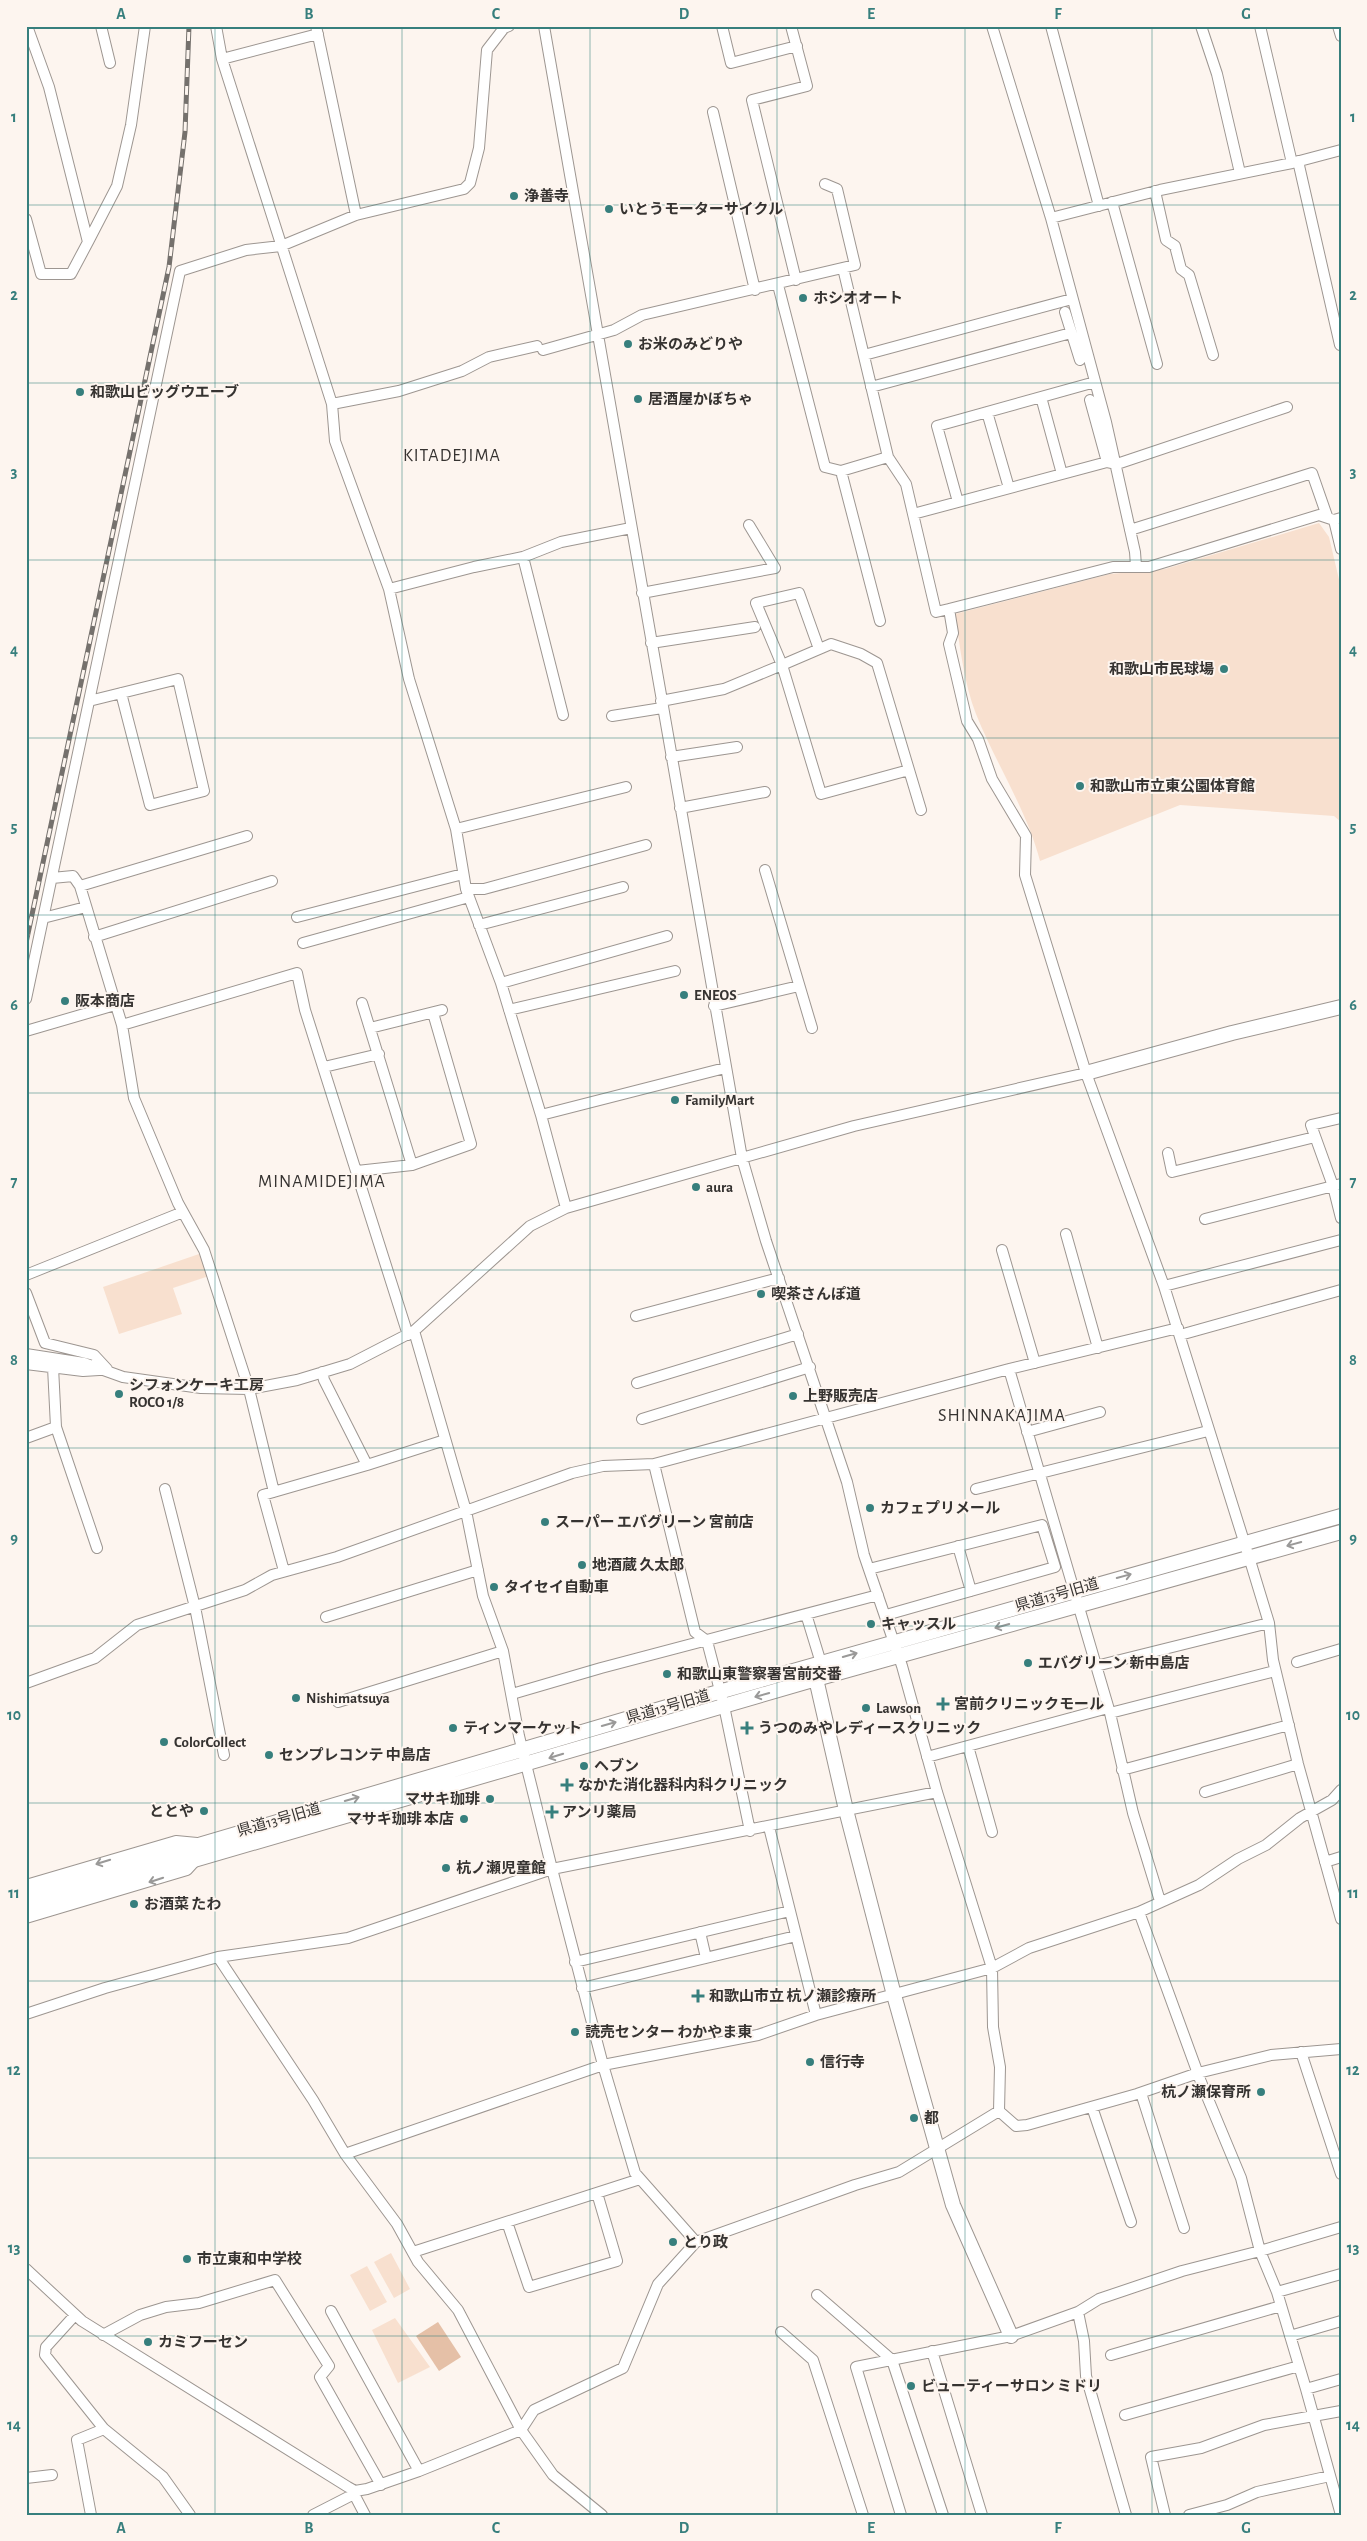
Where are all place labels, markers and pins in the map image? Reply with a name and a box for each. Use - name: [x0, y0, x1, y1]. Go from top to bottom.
- place label: 浄善寺: [524, 188, 569, 204]
- marker: 浄善寺: [508, 190, 520, 202]
- place label: いとうモーターサイクル: [619, 201, 783, 217]
- marker: いとうモーターサイクル: [603, 203, 615, 215]
- place label: ホシオオート: [813, 291, 903, 306]
- marker: ホシオオート: [797, 292, 809, 304]
- place label: お米のみどりや: [638, 336, 743, 352]
- marker: お米のみどりや: [622, 338, 634, 350]
- place label: 和歌山ビッグウエーブ: [90, 383, 239, 400]
- marker: 和歌山ビッグウエーブ: [74, 386, 86, 398]
- place label: 居酒屋かぼちゃ: [648, 391, 753, 407]
- marker: 居酒屋かぼちゃ: [632, 393, 644, 405]
- place label: 和歌山市民球場: [1109, 661, 1214, 677]
- marker: 和歌山市民球場: [1218, 663, 1230, 675]
- place label: 和歌山市立東公園体育館: [1090, 778, 1255, 794]
- marker: 和歌山市立東公園体育館: [1074, 780, 1086, 792]
- place label: ENEOS: [694, 988, 737, 1003]
- marker: ENEOS: [678, 989, 690, 1001]
- place label: 阪本商店: [75, 993, 135, 1009]
- marker: 阪本商店: [59, 995, 71, 1007]
- place label: FamilyMart: [685, 1093, 754, 1108]
- marker: FamilyMart: [669, 1094, 681, 1106]
- place label: aura: [706, 1180, 733, 1195]
- marker: aura: [690, 1181, 702, 1193]
- place label: 喫茶さんぽ道: [771, 1286, 861, 1302]
- marker: 喫茶さんぽ道: [755, 1288, 767, 1300]
- place label: シフォンケーキ工房 ROCO 1/8: [129, 1377, 264, 1410]
- marker: シフォンケーキ工房 ROCO 1/8: [113, 1388, 125, 1400]
- place label: 上野販売店: [803, 1388, 878, 1404]
- marker: 上野販売店: [787, 1390, 799, 1402]
- place label: カフェプリメール: [880, 1500, 1000, 1516]
- marker: カフェプリメール: [864, 1502, 876, 1514]
- place label: スーパー エバグリーン 宮前店: [555, 1513, 754, 1530]
- marker: スーパー エバグリーン 宮前店: [539, 1516, 551, 1528]
- place label: 地酒蔵 久太郎: [592, 1557, 684, 1573]
- marker: 地酒蔵 久太郎: [576, 1559, 588, 1571]
- place label: タイセイ自動車: [504, 1579, 609, 1595]
- marker: タイセイ自動車: [488, 1581, 500, 1593]
- place label: キャッスル: [881, 1616, 956, 1632]
- marker: キャッスル: [865, 1618, 877, 1630]
- place label: エバグリーン 新中島店: [1038, 1654, 1190, 1671]
- marker: エバグリーン 新中島店: [1022, 1657, 1034, 1669]
- place label: 和歌山東警察署宮前交番: [677, 1665, 842, 1682]
- marker: 和歌山東警察署宮前交番: [661, 1668, 673, 1680]
- place label: Nishimatsuya: [306, 1691, 390, 1706]
- marker: Nishimatsuya: [290, 1692, 302, 1704]
- place label: 宮前クリニックモール: [954, 1695, 1104, 1712]
- marker: 宮前クリニックモール: [936, 1697, 950, 1711]
- place label: Lawson: [876, 1701, 921, 1716]
- marker: Lawson: [860, 1702, 872, 1714]
- place label: うつのみやレディースクリニック: [758, 1720, 981, 1736]
- place label: ティンマーケット: [463, 1721, 582, 1736]
- marker: うつのみやレディースクリニック: [740, 1721, 754, 1735]
- marker: ティンマーケット: [447, 1722, 459, 1734]
- place label: ColorCollect: [174, 1735, 246, 1750]
- marker: ColorCollect: [158, 1736, 170, 1748]
- place label: センプレコンテ 中島店: [279, 1746, 431, 1763]
- marker: センプレコンテ 中島店: [263, 1749, 275, 1761]
- place label: ヘブン: [594, 1757, 639, 1774]
- marker: ヘブン: [578, 1760, 590, 1772]
- place label: なかた消化器科内科クリニック: [578, 1777, 788, 1793]
- marker: なかた消化器科内科クリニック: [560, 1778, 574, 1792]
- place label: マサキ珈琲: [405, 1791, 480, 1807]
- marker: マサキ珈琲: [484, 1793, 496, 1805]
- place label: ととや: [149, 1803, 194, 1819]
- place label: アンリ薬局: [562, 1804, 636, 1820]
- marker: ととや: [198, 1805, 210, 1817]
- marker: アンリ薬局: [546, 1806, 558, 1818]
- place label: マサキ珈琲 本店: [347, 1811, 454, 1827]
- marker: マサキ珈琲 本店: [458, 1813, 470, 1825]
- place label: 杭ノ瀬児童館: [456, 1859, 546, 1876]
- marker: 杭ノ瀬児童館: [440, 1862, 452, 1874]
- place label: お酒菜 たわ: [144, 1896, 221, 1912]
- marker: お酒菜 たわ: [128, 1898, 140, 1910]
- place label: 和歌山市立 杭ノ瀬診療所: [709, 1987, 876, 2004]
- marker: 和歌山市立 杭ノ瀬診療所: [691, 1989, 705, 2003]
- place label: 読売センター わかやま東: [585, 2024, 752, 2040]
- marker: 読売センター わかやま東: [569, 2026, 581, 2038]
- place label: 信行寺: [820, 2054, 865, 2070]
- marker: 信行寺: [804, 2056, 816, 2068]
- place label: 杭ノ瀬保育所: [1161, 2083, 1251, 2100]
- marker: 杭ノ瀬保育所: [1255, 2086, 1267, 2098]
- place label: 都: [924, 2110, 939, 2126]
- marker: 都: [908, 2112, 920, 2124]
- place label: とり政: [683, 2234, 728, 2250]
- marker: とり政: [667, 2236, 679, 2248]
- place label: 市立東和中学校: [197, 2251, 302, 2267]
- marker: 市立東和中学校: [181, 2253, 193, 2265]
- place label: カミフーセン: [158, 2335, 248, 2350]
- marker: カミフーセン: [142, 2336, 154, 2348]
- place label: ビューティーサロン ミドリ: [921, 2378, 1102, 2394]
- marker: ビューティーサロン ミドリ: [905, 2380, 917, 2392]

